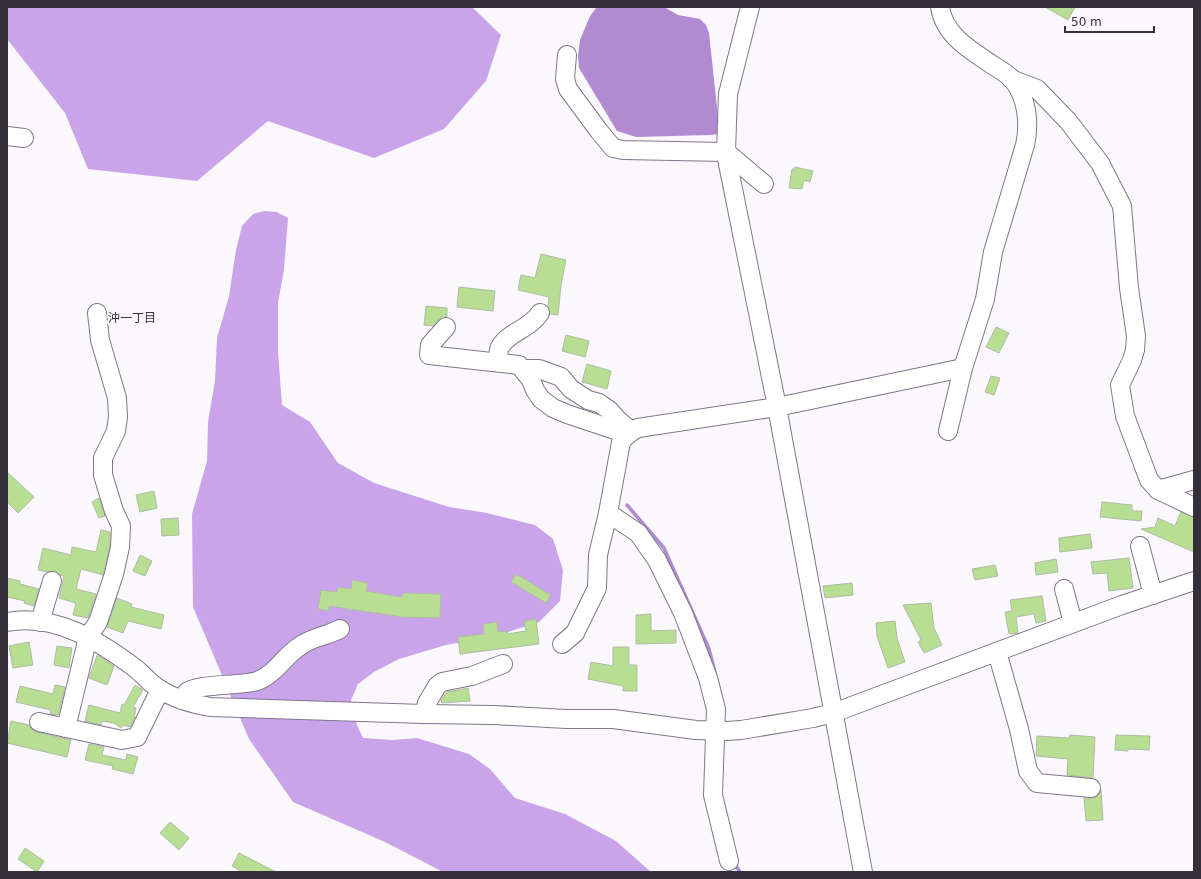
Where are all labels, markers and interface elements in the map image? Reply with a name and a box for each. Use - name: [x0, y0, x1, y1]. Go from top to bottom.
- scale bar: [1065, 8, 1154, 34]
- text: 50 m: [1071, 15, 1102, 29]
- district label: 沖一丁目: [108, 311, 156, 325]

